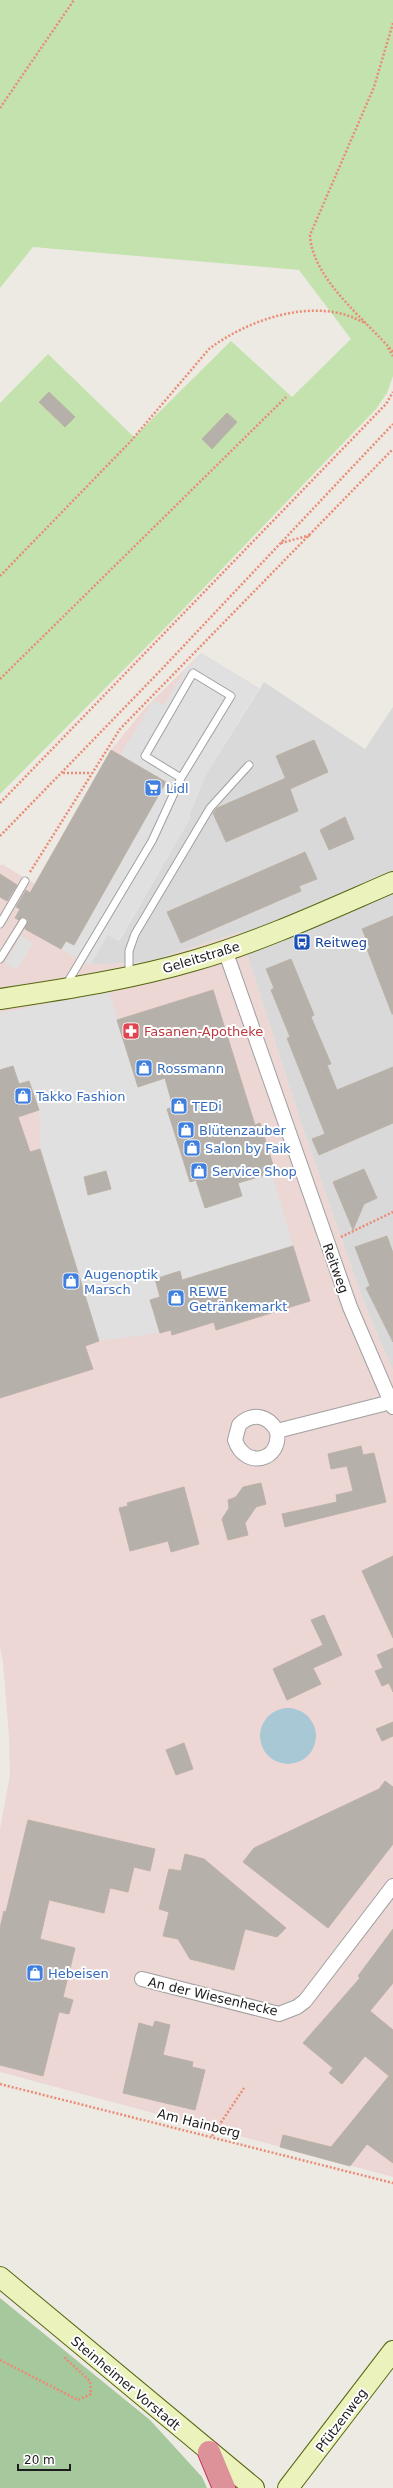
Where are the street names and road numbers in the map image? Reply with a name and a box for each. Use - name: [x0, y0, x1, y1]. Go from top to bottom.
- street label: Geleitstraße: [161, 939, 241, 976]
- street label: Reitweg: [320, 1241, 351, 1295]
- street label: An der Wiesenhecke: [147, 1974, 279, 2019]
- street label: Am Hainberg: [156, 2106, 242, 2141]
- street label: Steinheimer Vorstadt: [68, 2333, 183, 2433]
- street label: Pfützenweg: [313, 2386, 370, 2455]

